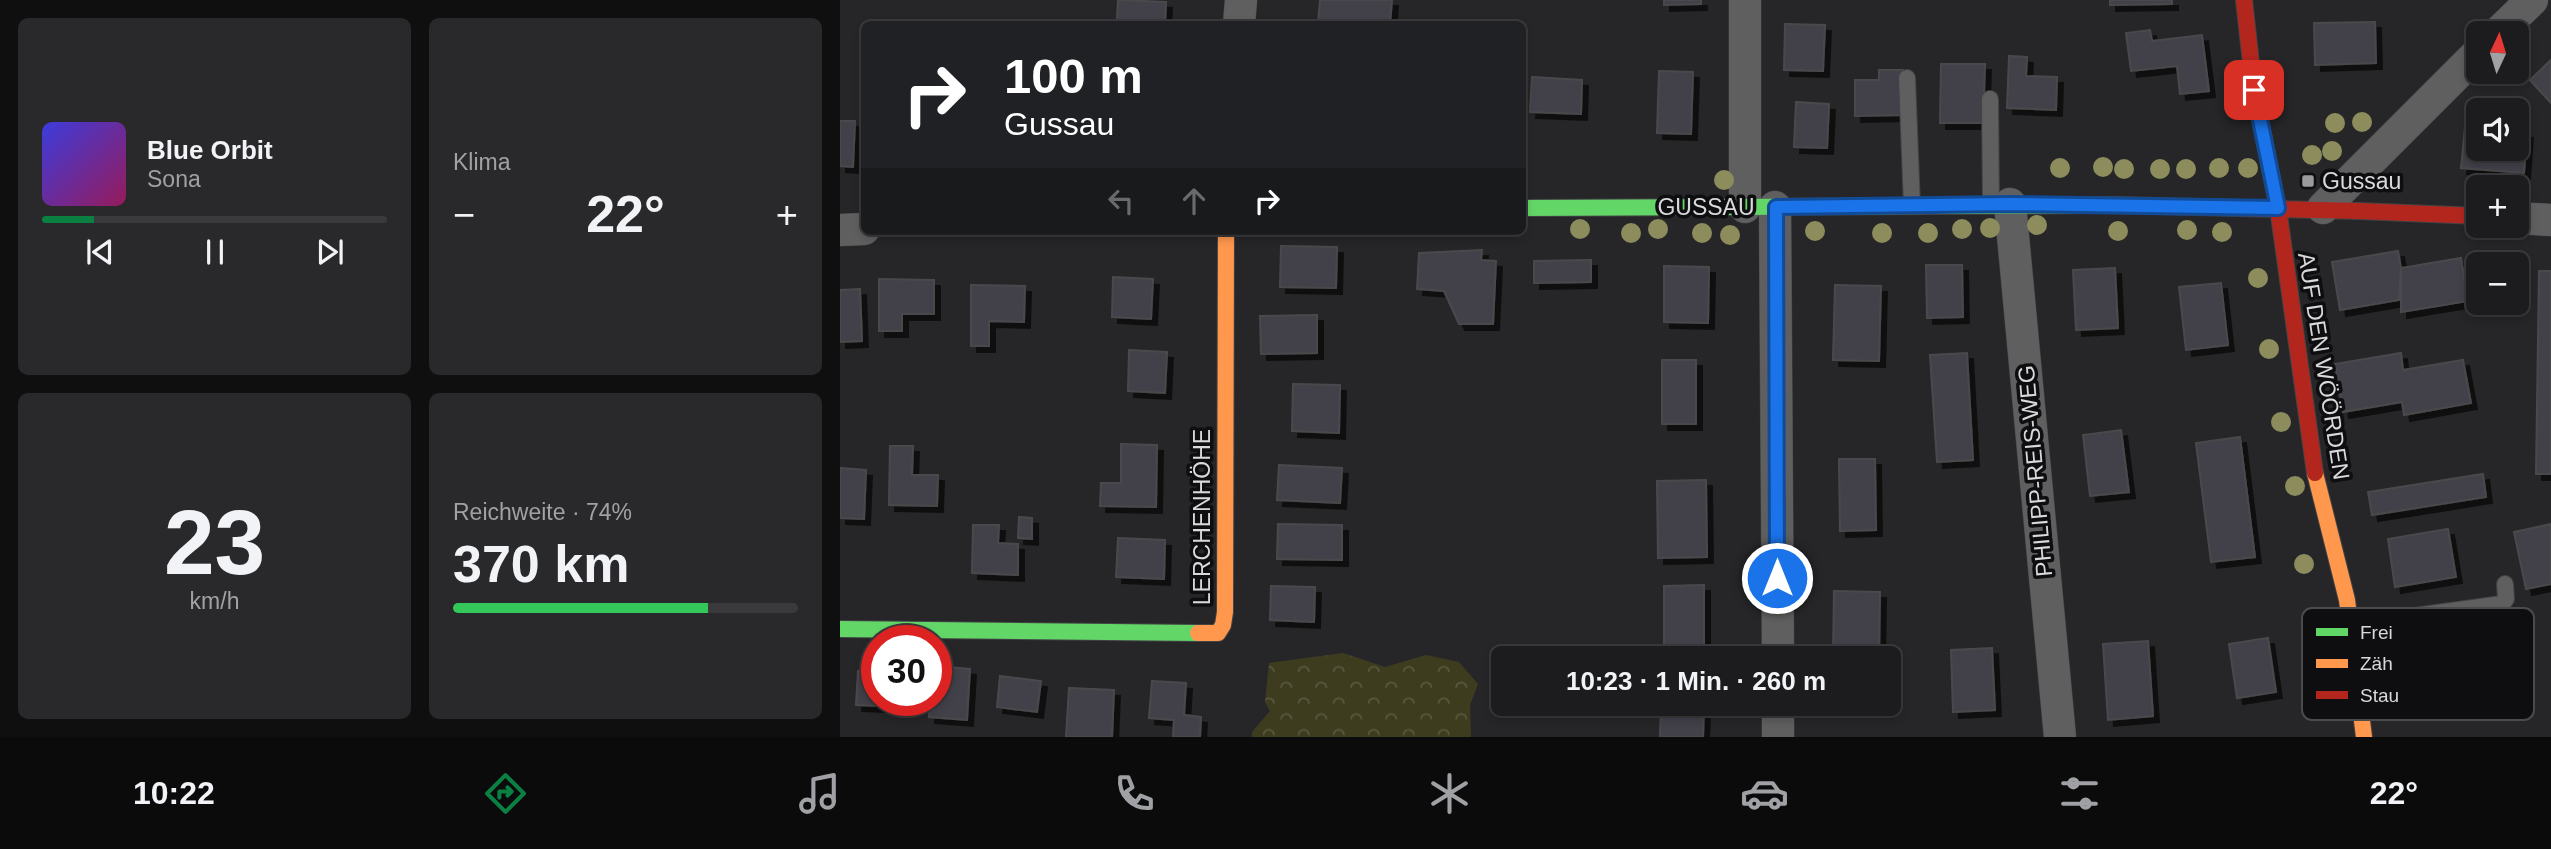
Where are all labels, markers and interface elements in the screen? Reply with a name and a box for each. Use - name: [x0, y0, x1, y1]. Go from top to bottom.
- north arrow: [2466, 21, 2529, 84]
- map controls: [2466, 21, 2529, 315]
- icon: right: [889, 49, 980, 140]
- text: 100 m: [1004, 49, 1143, 103]
- pin: [2224, 60, 2284, 120]
- icon: arrive: [2235, 71, 2273, 109]
- button: sound: [2466, 98, 2529, 161]
- text: Gussau: [1004, 106, 1114, 142]
- text: Blue Orbit: [147, 135, 273, 165]
- text: Klima: [453, 149, 511, 175]
- text: Sona: [147, 166, 201, 192]
- place label: Gussau: [2322, 168, 2401, 194]
- marker: Gussau: [2300, 173, 2316, 189]
- button: +: [2466, 175, 2529, 238]
- icon: left: [1102, 182, 1140, 220]
- icon: ahead: [1175, 182, 1213, 220]
- icon: right: [1248, 182, 1286, 220]
- text: 22°: [586, 185, 665, 243]
- text: −: [453, 194, 475, 236]
- text: +: [776, 194, 798, 236]
- street label: GUSSAU: [1657, 194, 1755, 220]
- icon: previous: [81, 233, 119, 271]
- icon: pause: [196, 233, 234, 271]
- icon: next: [311, 233, 349, 271]
- street label: AUF DEN WÖÖRDEN: [2293, 250, 2355, 482]
- button: −: [2466, 252, 2529, 315]
- street label: PHILIPP-REIS-WEG: [2013, 364, 2057, 578]
- street label: LERCHENHÖHE: [1189, 429, 1215, 605]
- text: 23: [164, 492, 265, 593]
- text: Reichweite · 74%: [453, 499, 632, 525]
- text: 370 km: [453, 535, 629, 593]
- position arrow: [1740, 541, 1814, 615]
- text: km/h: [190, 588, 239, 614]
- legend: [2302, 608, 2534, 720]
- text: Frei: [2360, 622, 2393, 643]
- speed limit sign: 30: [861, 625, 952, 716]
- text: Zäh: [2360, 653, 2393, 674]
- text: 10:23 · 1 Min. · 260 m: [1566, 666, 1826, 696]
- text: Stau: [2360, 685, 2399, 706]
- icon: directions: [481, 769, 530, 818]
- icon: music: [795, 769, 844, 818]
- icon: phone: [1110, 769, 1159, 818]
- icon: climate: [1425, 769, 1474, 818]
- icon: car: [1740, 769, 1789, 818]
- icon: filters: [2055, 769, 2104, 818]
- text: 10:22: [133, 775, 215, 811]
- text: 22°: [2370, 775, 2418, 811]

